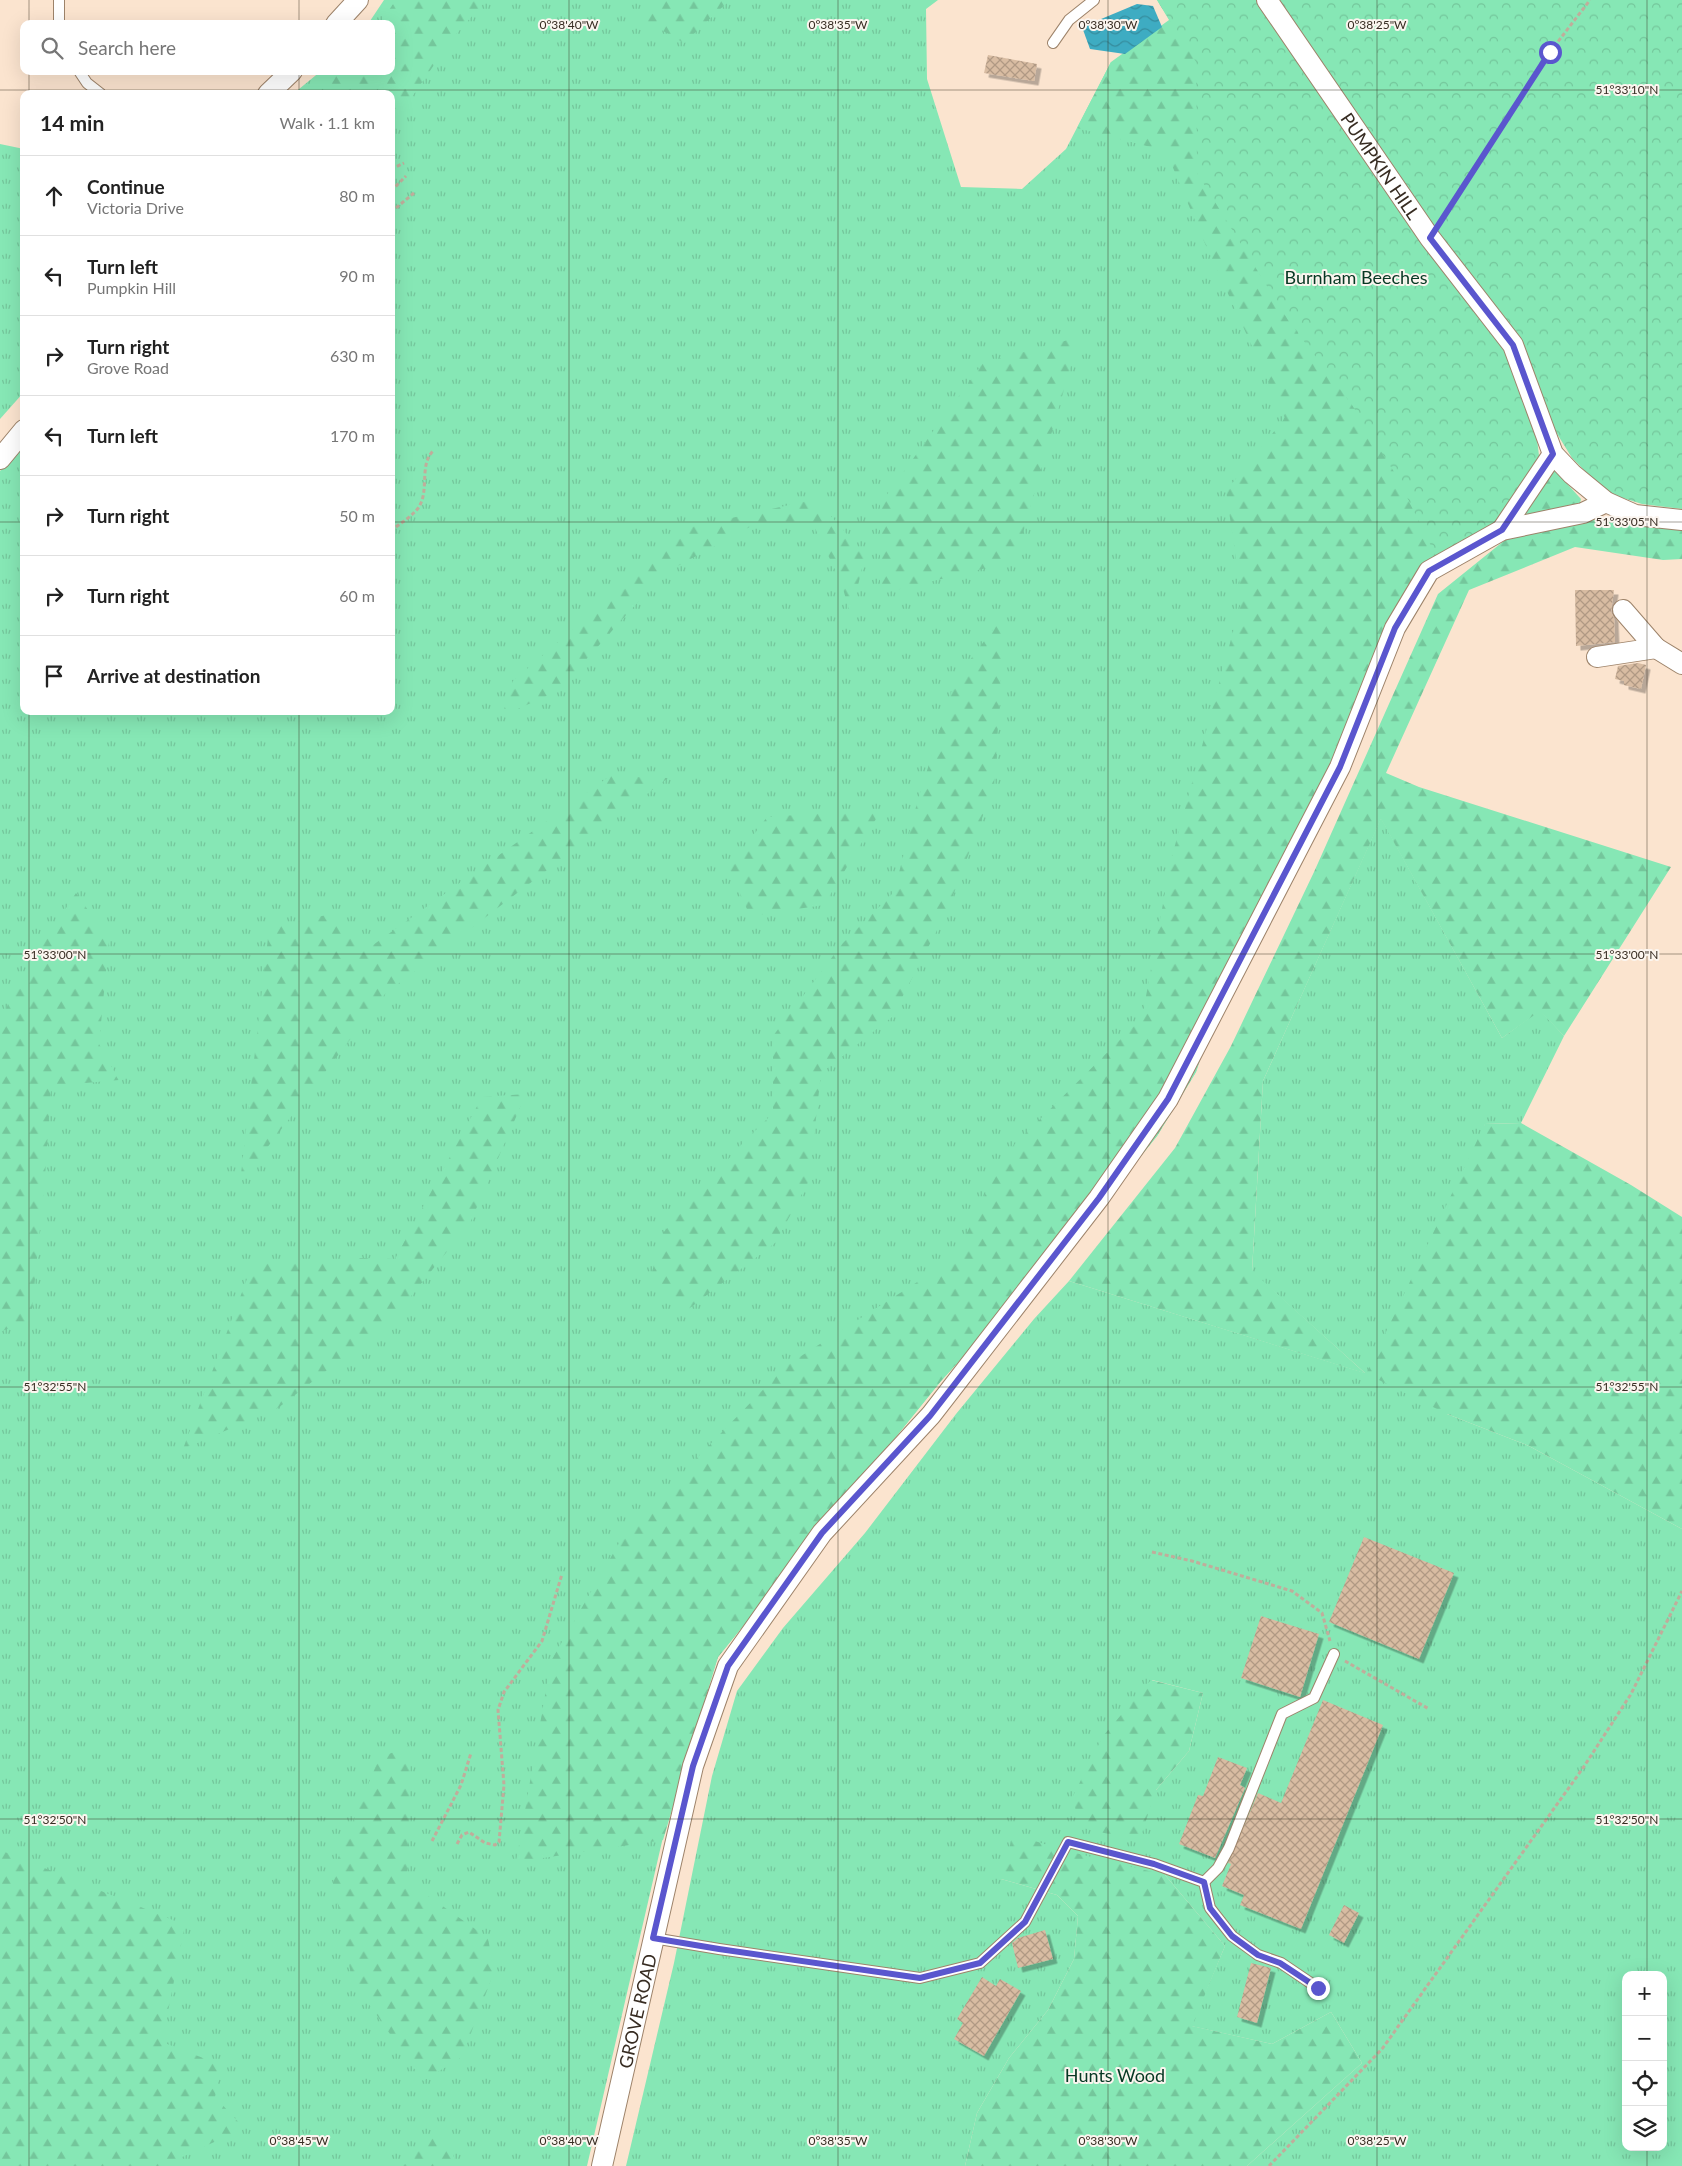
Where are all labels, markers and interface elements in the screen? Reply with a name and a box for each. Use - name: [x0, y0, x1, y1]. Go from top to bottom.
- text: 0°38'40"W: [539, 17, 599, 32]
- text: 0°38'35"W: [808, 17, 868, 32]
- text: 0°38'30"W: [1078, 17, 1138, 32]
- text: 0°38'25"W: [1347, 17, 1407, 32]
- search box: [20, 20, 395, 75]
- icon: search: [38, 34, 66, 62]
- text: Search here: [78, 36, 176, 59]
- route start: [1539, 41, 1562, 64]
- text: 51°33'10"N: [1596, 82, 1658, 97]
- street label: PUMPKIN HILL: [1336, 108, 1425, 223]
- text: 14 min: [40, 110, 104, 135]
- text: Walk · 1.1 km: [279, 113, 375, 132]
- text: Continue: [87, 175, 165, 198]
- icon: ahead: [40, 182, 68, 210]
- text: 80 m: [339, 186, 375, 205]
- text: Victoria Drive: [87, 198, 184, 217]
- text: Turn left: [87, 255, 158, 278]
- icon: left: [40, 262, 68, 290]
- text: 90 m: [339, 266, 375, 285]
- park label: Burnham Beeches: [1285, 266, 1428, 288]
- text: Pumpkin Hill: [87, 278, 176, 297]
- text: Turn right: [87, 335, 169, 358]
- icon: right: [40, 342, 68, 370]
- text: 630 m: [330, 346, 375, 365]
- text: Grove Road: [87, 358, 169, 377]
- icon: left: [40, 422, 68, 450]
- text: Turn left: [87, 424, 158, 447]
- text: 170 m: [330, 426, 375, 445]
- icon: right: [40, 502, 68, 530]
- text: Turn right: [87, 504, 169, 527]
- text: 50 m: [339, 506, 375, 525]
- text: 51°33'05"N: [1596, 514, 1658, 529]
- icon: right: [40, 582, 68, 610]
- text: Turn right: [87, 584, 169, 607]
- text: 60 m: [339, 586, 375, 605]
- icon: arrive: [40, 662, 68, 690]
- text: Arrive at destination: [87, 664, 260, 687]
- text: 51°33'00"N: [24, 947, 86, 962]
- text: 51°33'00"N: [1596, 947, 1658, 962]
- text: 51°32'55"N: [24, 1379, 86, 1394]
- text: 51°32'55"N: [1596, 1379, 1658, 1394]
- text: 51°32'50"N: [24, 1812, 86, 1827]
- text: 51°32'50"N: [1596, 1812, 1658, 1827]
- street label: GROVE ROAD: [614, 1952, 661, 2070]
- map controls: [1622, 1971, 1667, 2151]
- button: +: [1622, 1971, 1667, 2016]
- route end: [1307, 1977, 1330, 2000]
- button: −: [1622, 2016, 1667, 2061]
- button: locate: [1622, 2061, 1667, 2106]
- park label: Hunts Wood: [1065, 2064, 1165, 2086]
- button: layers: [1622, 2106, 1667, 2151]
- text: 0°38'45"W: [269, 2133, 329, 2148]
- text: 0°38'40"W: [539, 2133, 599, 2148]
- text: 0°38'35"W: [808, 2133, 868, 2148]
- text: 0°38'30"W: [1078, 2133, 1138, 2148]
- text: 0°38'25"W: [1347, 2133, 1407, 2148]

